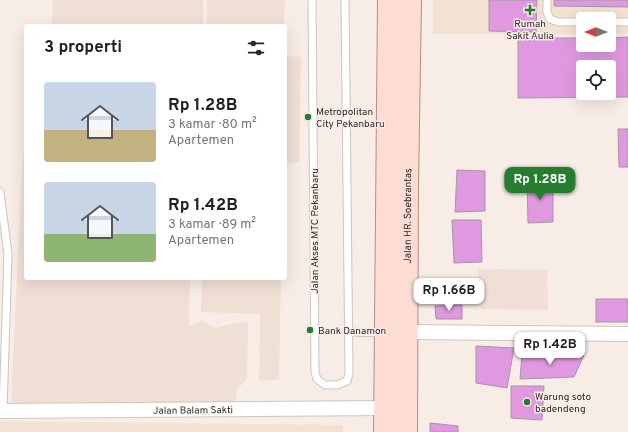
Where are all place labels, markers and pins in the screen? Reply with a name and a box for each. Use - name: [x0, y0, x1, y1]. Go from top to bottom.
- marker: Rumah Sakit Aulia: [524, 4, 536, 16]
- place label: Rumah Sakit Aulia: [506, 18, 554, 43]
- place label: Metropolitan City Pekanbaru: [316, 106, 385, 131]
- marker: Metropolitan City Pekanbaru: [303, 112, 313, 122]
- pin: Rp 1.28B: [499, 167, 581, 201]
- pin: Rp 1.66B: [408, 278, 490, 312]
- marker: Bank Danamon: [305, 325, 315, 335]
- place label: Bank Danamon: [318, 325, 386, 338]
- pin: Rp 1.42B: [509, 332, 591, 366]
- place label: Warung soto badendeng: [535, 391, 592, 416]
- marker: Warung soto badendeng: [522, 397, 532, 407]

